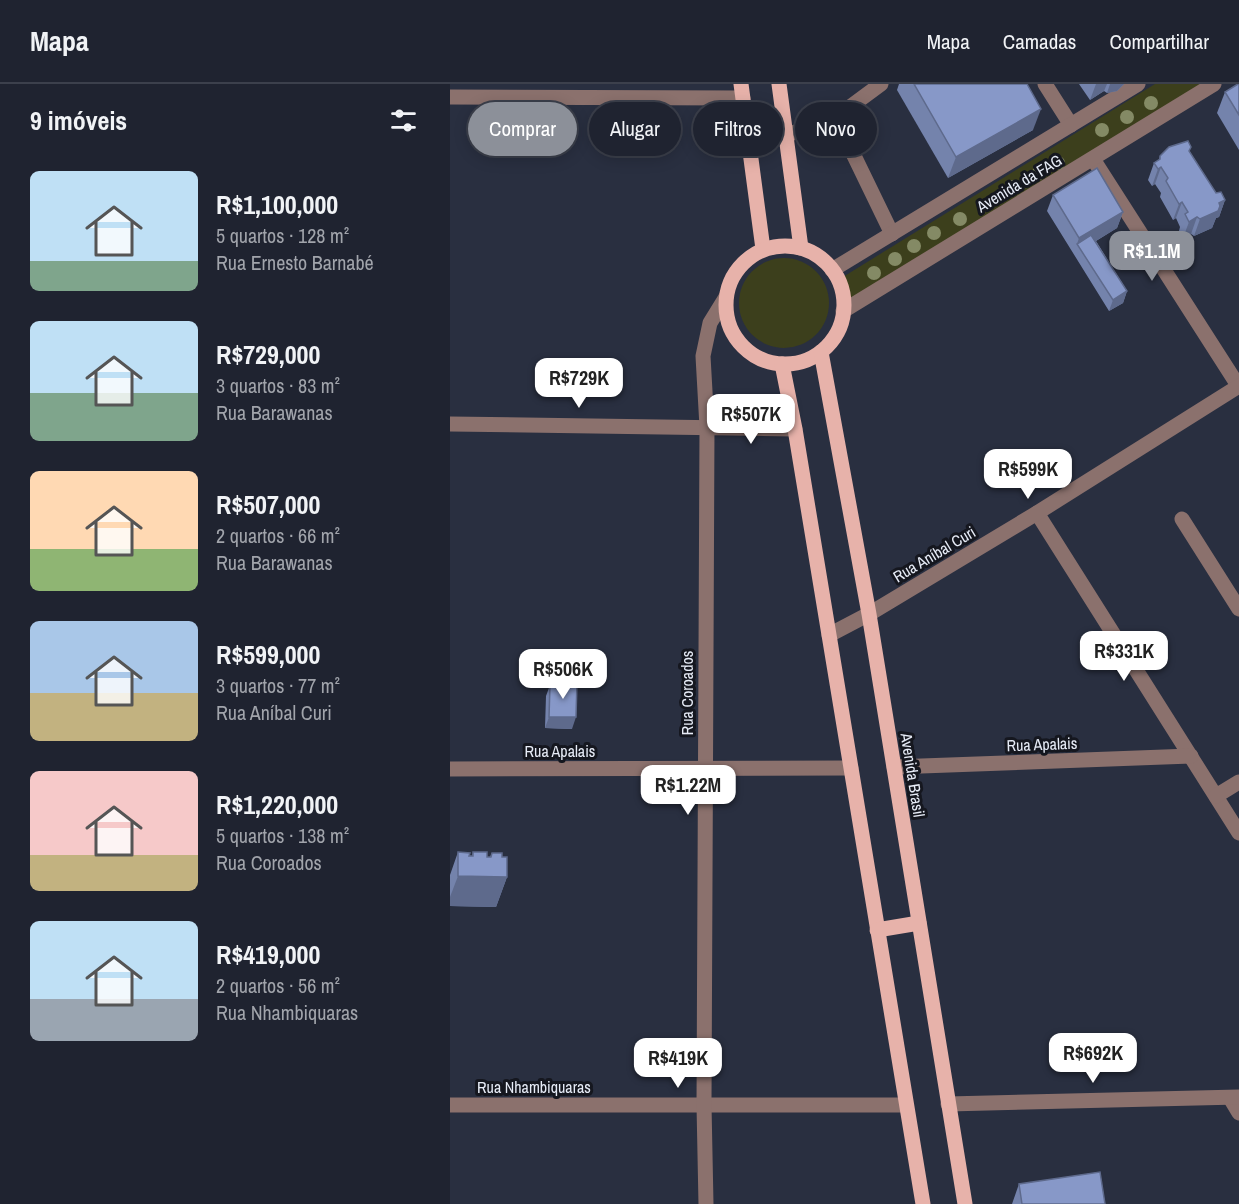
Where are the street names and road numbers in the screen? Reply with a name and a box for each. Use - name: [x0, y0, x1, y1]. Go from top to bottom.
- street label: Avenida da FAG: [971, 149, 1066, 218]
- street label: Rua Aníbal Curi: [889, 521, 979, 587]
- street label: Rua Coroados: [676, 651, 698, 735]
- street label: Avenida Brasil: [895, 730, 931, 819]
- street label: Rua Apalais: [1006, 732, 1078, 756]
- street label: Rua Apalais: [525, 740, 595, 762]
- street label: Rua Nhambiquaras: [477, 1076, 591, 1098]

